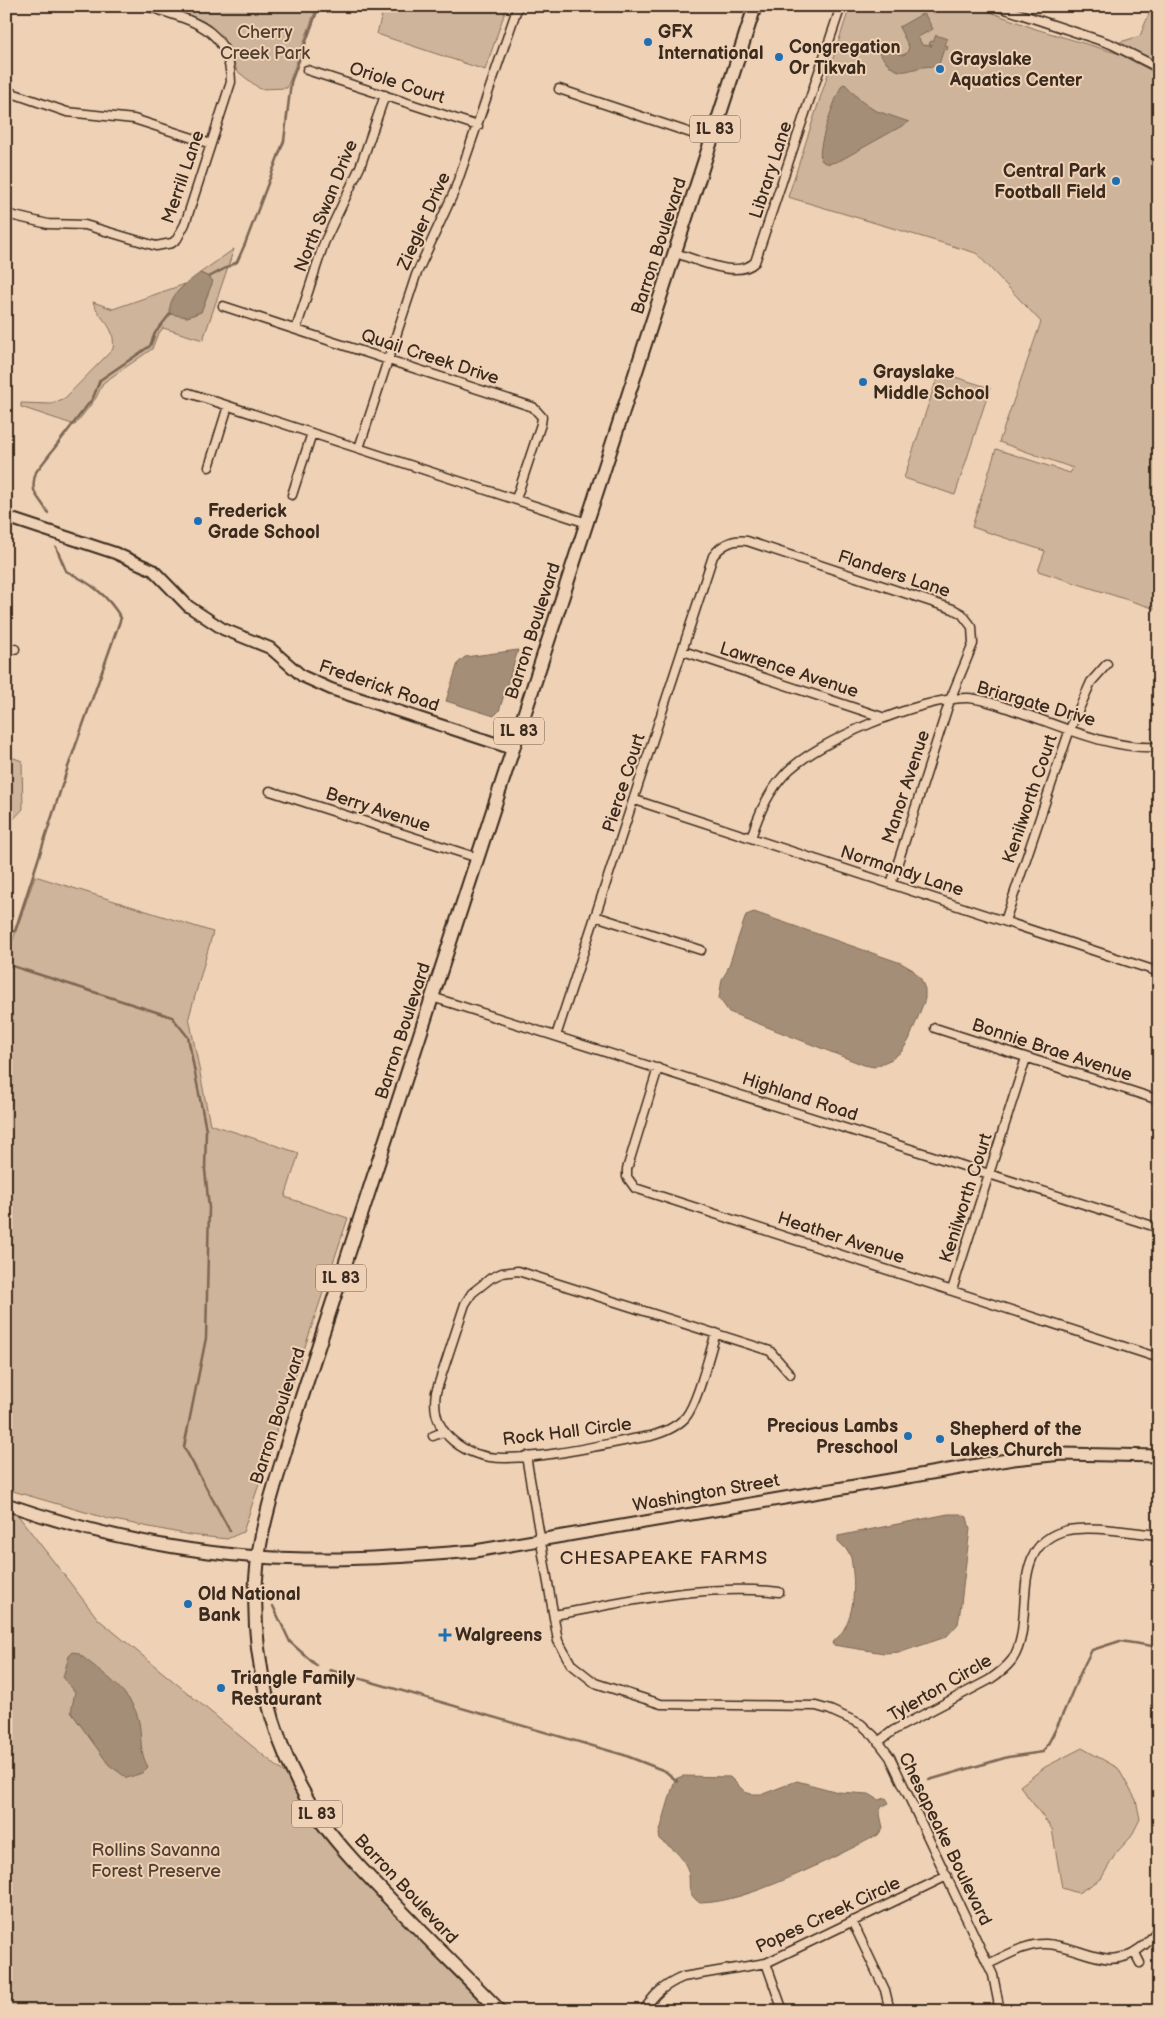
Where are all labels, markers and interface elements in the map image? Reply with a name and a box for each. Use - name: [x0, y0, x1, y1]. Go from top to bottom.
- park label: Cherry Creek Park: [220, 22, 310, 64]
- place label: GFX International: [658, 22, 763, 64]
- marker: GFX International: [642, 36, 654, 48]
- place label: Congregation Or Tikvah: [789, 37, 901, 79]
- place label: Grayslake Aquatics Center: [949, 49, 1083, 91]
- marker: Congregation Or Tikvah: [773, 51, 785, 63]
- street label: Oriole Court: [347, 58, 448, 108]
- marker: Grayslake Aquatics Center: [934, 63, 946, 75]
- road number: IL 83: [690, 116, 740, 142]
- street label: Library Lane: [745, 118, 797, 221]
- street label: Merrill Lane: [157, 127, 209, 226]
- street label: North Swan Drive: [290, 136, 362, 275]
- place label: Central Park Football Field: [994, 161, 1107, 203]
- street label: Ziegler Drive: [393, 169, 455, 274]
- street label: Barron Boulevard: [627, 175, 691, 317]
- marker: Central Park Football Field: [1110, 175, 1122, 187]
- street label: Quail Creek Drive: [358, 325, 502, 389]
- place label: Grayslake Middle School: [873, 362, 989, 404]
- marker: Grayslake Middle School: [857, 376, 869, 388]
- place label: Frederick Grade School: [208, 501, 320, 543]
- marker: Frederick Grade School: [192, 515, 204, 527]
- street label: Flanders Lane: [835, 546, 953, 602]
- street label: Barron Boulevard: [501, 560, 565, 702]
- street label: Lawrence Avenue: [717, 638, 861, 702]
- street label: Frederick Road: [316, 656, 442, 716]
- street label: Briargate Drive: [974, 677, 1098, 731]
- road number: IL 83: [494, 718, 544, 744]
- street label: Manor Avenue: [878, 727, 934, 846]
- street label: Pierce Court: [598, 731, 650, 835]
- street label: Kenilworth Court: [998, 731, 1062, 866]
- street label: Berry Avenue: [323, 783, 433, 837]
- street label: Normandy Lane: [838, 841, 967, 901]
- street label: Barron Boulevard: [371, 960, 435, 1102]
- street label: Bonnie Brae Avenue: [969, 1014, 1135, 1086]
- street label: Highland Road: [739, 1068, 861, 1126]
- street label: Kenilworth Court: [935, 1130, 997, 1265]
- street label: Heather Avenue: [775, 1208, 907, 1268]
- road number: IL 83: [316, 1264, 366, 1292]
- street label: Barron Boulevard: [246, 1345, 310, 1487]
- street label: Rock Hall Circle: [501, 1414, 633, 1450]
- place label: Precious Lambs Preschool: [767, 1416, 898, 1458]
- place label: Shepherd of the Lakes Church: [950, 1419, 1082, 1461]
- marker: Precious Lambs Preschool: [902, 1430, 914, 1442]
- marker: Shepherd of the Lakes Church: [934, 1433, 946, 1445]
- street label: Washington Street: [631, 1470, 781, 1516]
- district label: CHESAPEAKE FARMS: [560, 1547, 768, 1570]
- place label: Old National Bank: [198, 1584, 301, 1626]
- marker: Old National Bank: [182, 1598, 194, 1610]
- place label: Walgreens: [455, 1625, 542, 1646]
- marker: Walgreens: [439, 1629, 451, 1641]
- street label: Tylerton Circle: [884, 1650, 996, 1726]
- place label: Triangle Family Restaurant: [231, 1668, 356, 1710]
- marker: Triangle Family Restaurant: [215, 1682, 227, 1694]
- street label: Chesapeake Boulevard: [894, 1749, 996, 1929]
- road number: IL 83: [292, 1800, 342, 1828]
- street label: Barron Boulevard: [350, 1830, 462, 1948]
- park label: Rollins Savanna Forest Preserve: [91, 1840, 221, 1882]
- street label: Popes Creek Circle: [752, 1872, 904, 1958]

